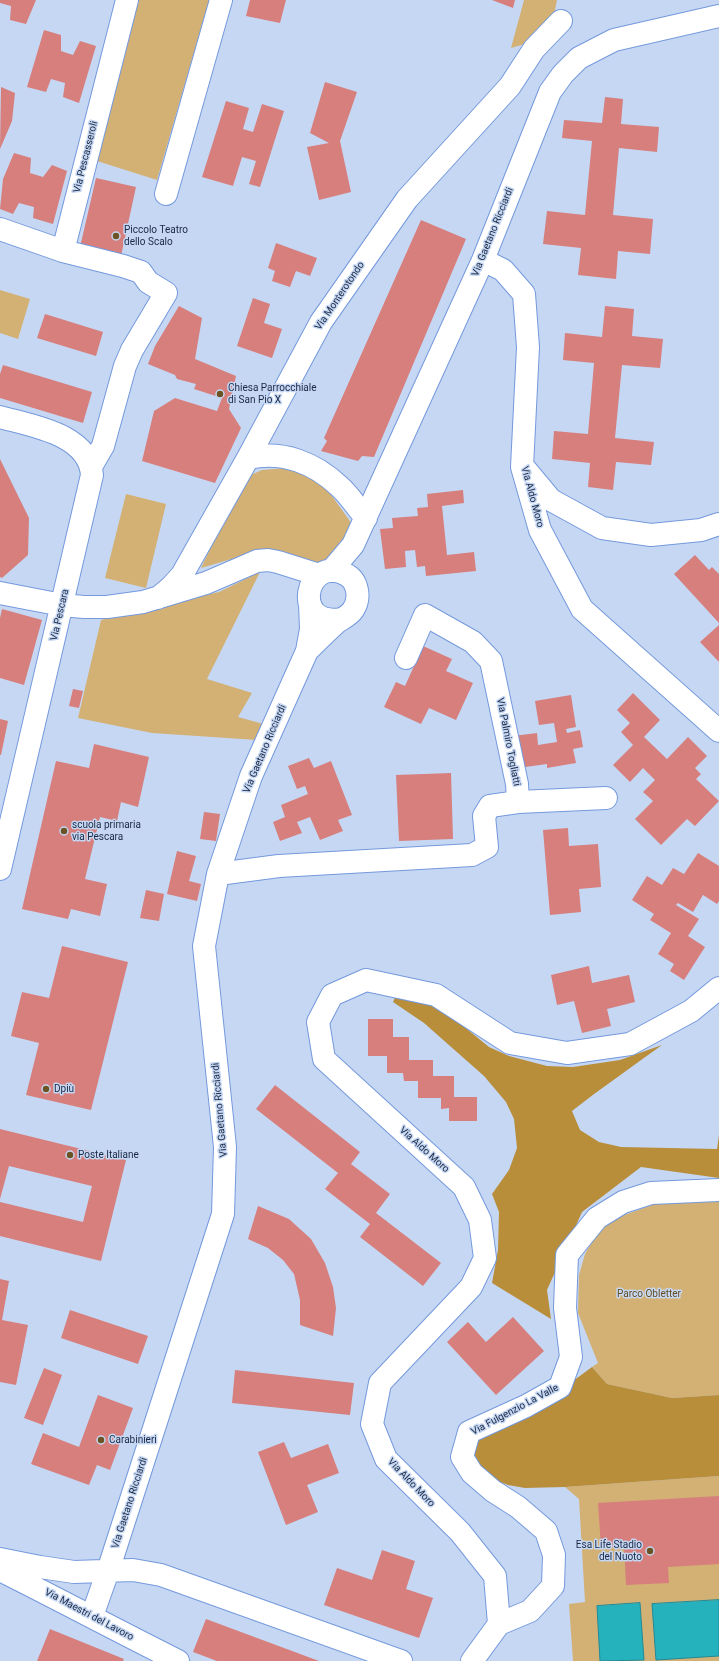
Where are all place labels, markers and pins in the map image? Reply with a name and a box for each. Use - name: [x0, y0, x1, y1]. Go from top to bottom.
- place label: Piccolo Teatro dello Scalo: [124, 224, 188, 248]
- marker: Piccolo Teatro dello Scalo: [111, 231, 121, 241]
- place label: Chiesa Parrocchiale di San Pio X: [228, 382, 316, 406]
- marker: Chiesa Parrocchiale di San Pio X: [215, 389, 225, 399]
- place label: scuola primaria via Pescara: [72, 819, 141, 842]
- marker: scuola primaria via Pescara: [59, 826, 69, 836]
- place label: Dpiù: [54, 1083, 74, 1095]
- marker: Dpiù: [41, 1084, 51, 1094]
- place label: Poste Italiane: [78, 1149, 139, 1161]
- marker: Poste Italiane: [65, 1150, 75, 1160]
- place label: Carabinieri: [109, 1434, 157, 1446]
- marker: Carabinieri: [96, 1435, 106, 1445]
- place label: Esa Life Stadio del Nuoto: [576, 1539, 642, 1562]
- marker: Esa Life Stadio del Nuoto: [645, 1546, 655, 1556]

